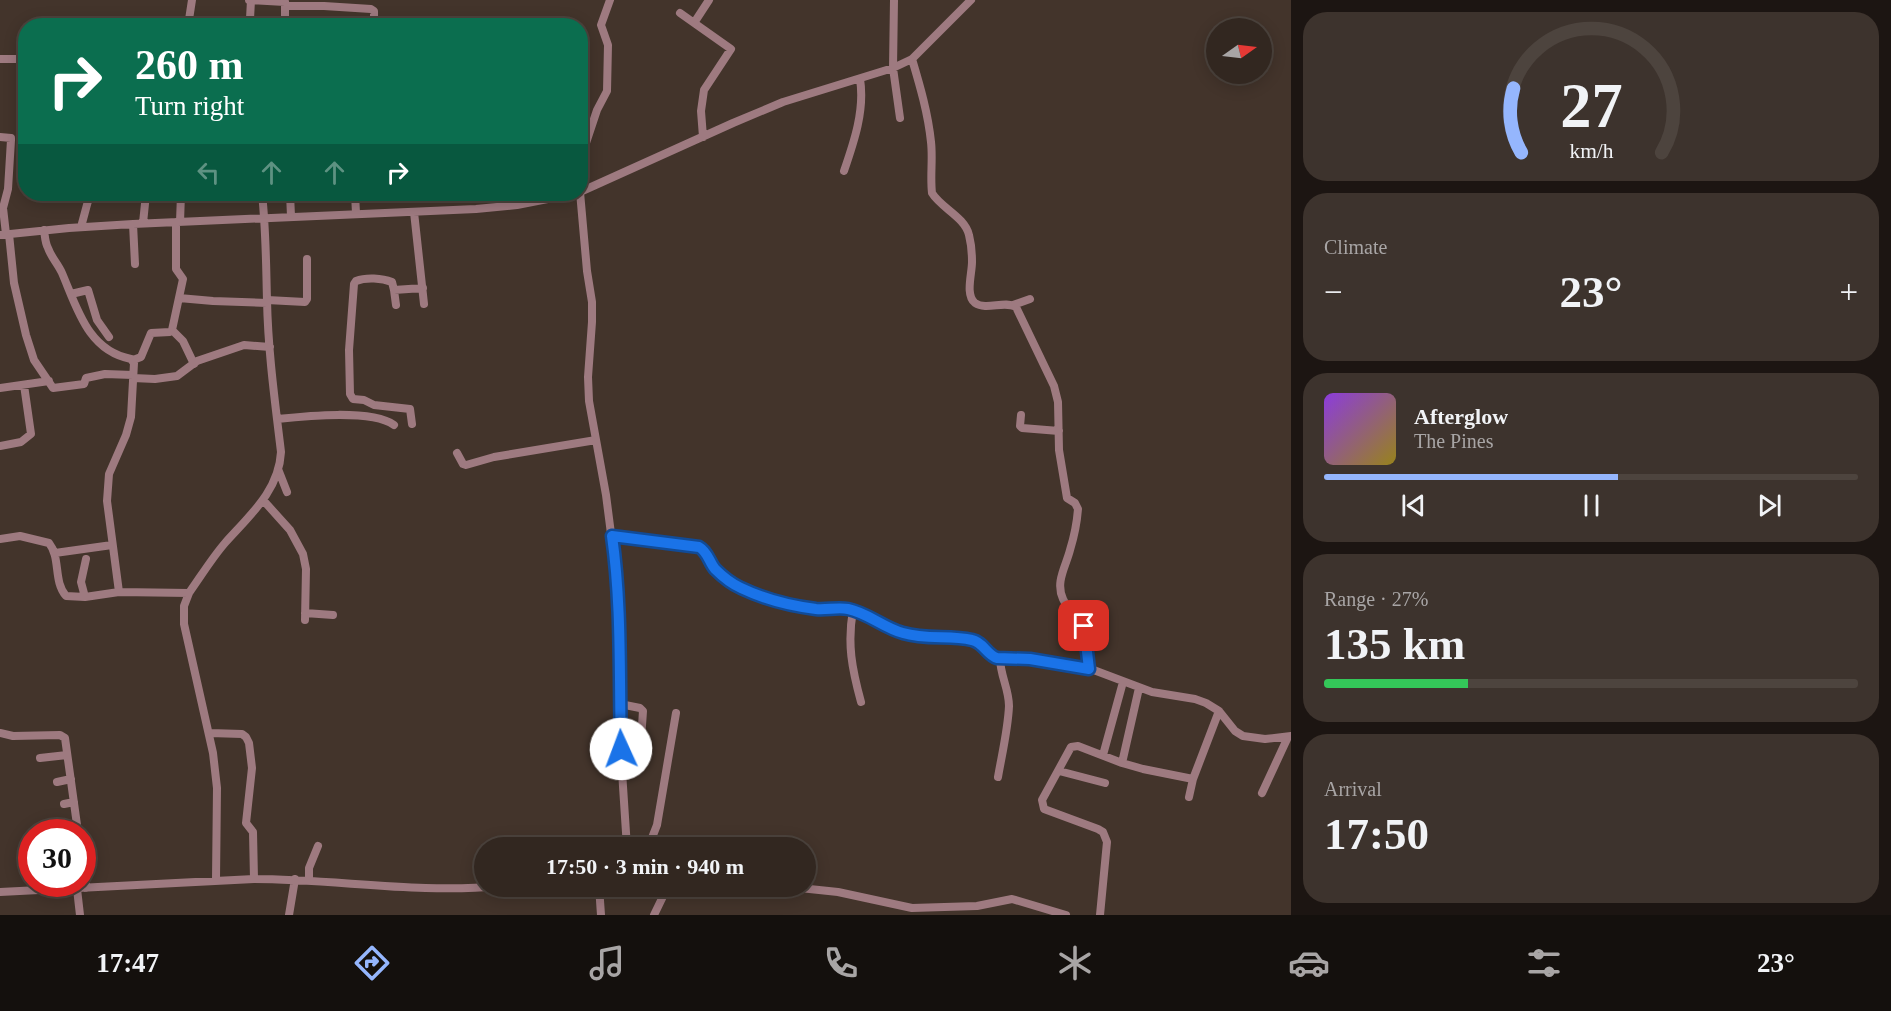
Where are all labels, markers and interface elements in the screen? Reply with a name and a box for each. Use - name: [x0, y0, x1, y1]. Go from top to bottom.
- north arrow: [1206, 18, 1272, 84]
- map controls: [1206, 18, 1272, 84]
- icon: right: [36, 42, 114, 120]
- text: 260 m: [135, 42, 244, 88]
- text: 27: [1560, 71, 1622, 140]
- text: Turn right: [135, 91, 244, 121]
- text: km/h: [1569, 140, 1613, 164]
- icon: left: [192, 156, 225, 189]
- icon: ahead: [255, 156, 288, 189]
- icon: ahead: [318, 156, 351, 189]
- icon: right: [381, 156, 414, 189]
- text: Climate: [1324, 236, 1387, 258]
- text: 23°: [1560, 267, 1623, 317]
- text: −: [1324, 274, 1343, 310]
- text: +: [1839, 274, 1858, 310]
- text: Afterglow: [1414, 404, 1508, 429]
- text: The Pines: [1414, 430, 1493, 452]
- icon: previous: [1397, 489, 1430, 522]
- icon: pause: [1575, 489, 1608, 522]
- icon: next: [1753, 489, 1786, 522]
- text: Range · 27%: [1324, 588, 1428, 610]
- pin: [1058, 600, 1109, 651]
- icon: arrive: [1067, 609, 1100, 642]
- text: 135 km: [1324, 619, 1465, 669]
- position arrow: [589, 717, 653, 781]
- text: Arrival: [1324, 778, 1382, 800]
- text: 17:50: [1324, 809, 1429, 859]
- speed limit sign: 30: [18, 819, 96, 897]
- text: 17:50 · 3 min · 940 m: [546, 854, 744, 879]
- icon: directions: [351, 942, 393, 984]
- icon: music: [586, 942, 628, 984]
- icon: phone: [820, 942, 862, 984]
- icon: climate: [1054, 942, 1096, 984]
- icon: car: [1288, 942, 1330, 984]
- icon: filters: [1523, 942, 1565, 984]
- text: 17:47: [96, 948, 159, 978]
- text: 23°: [1757, 948, 1795, 978]

